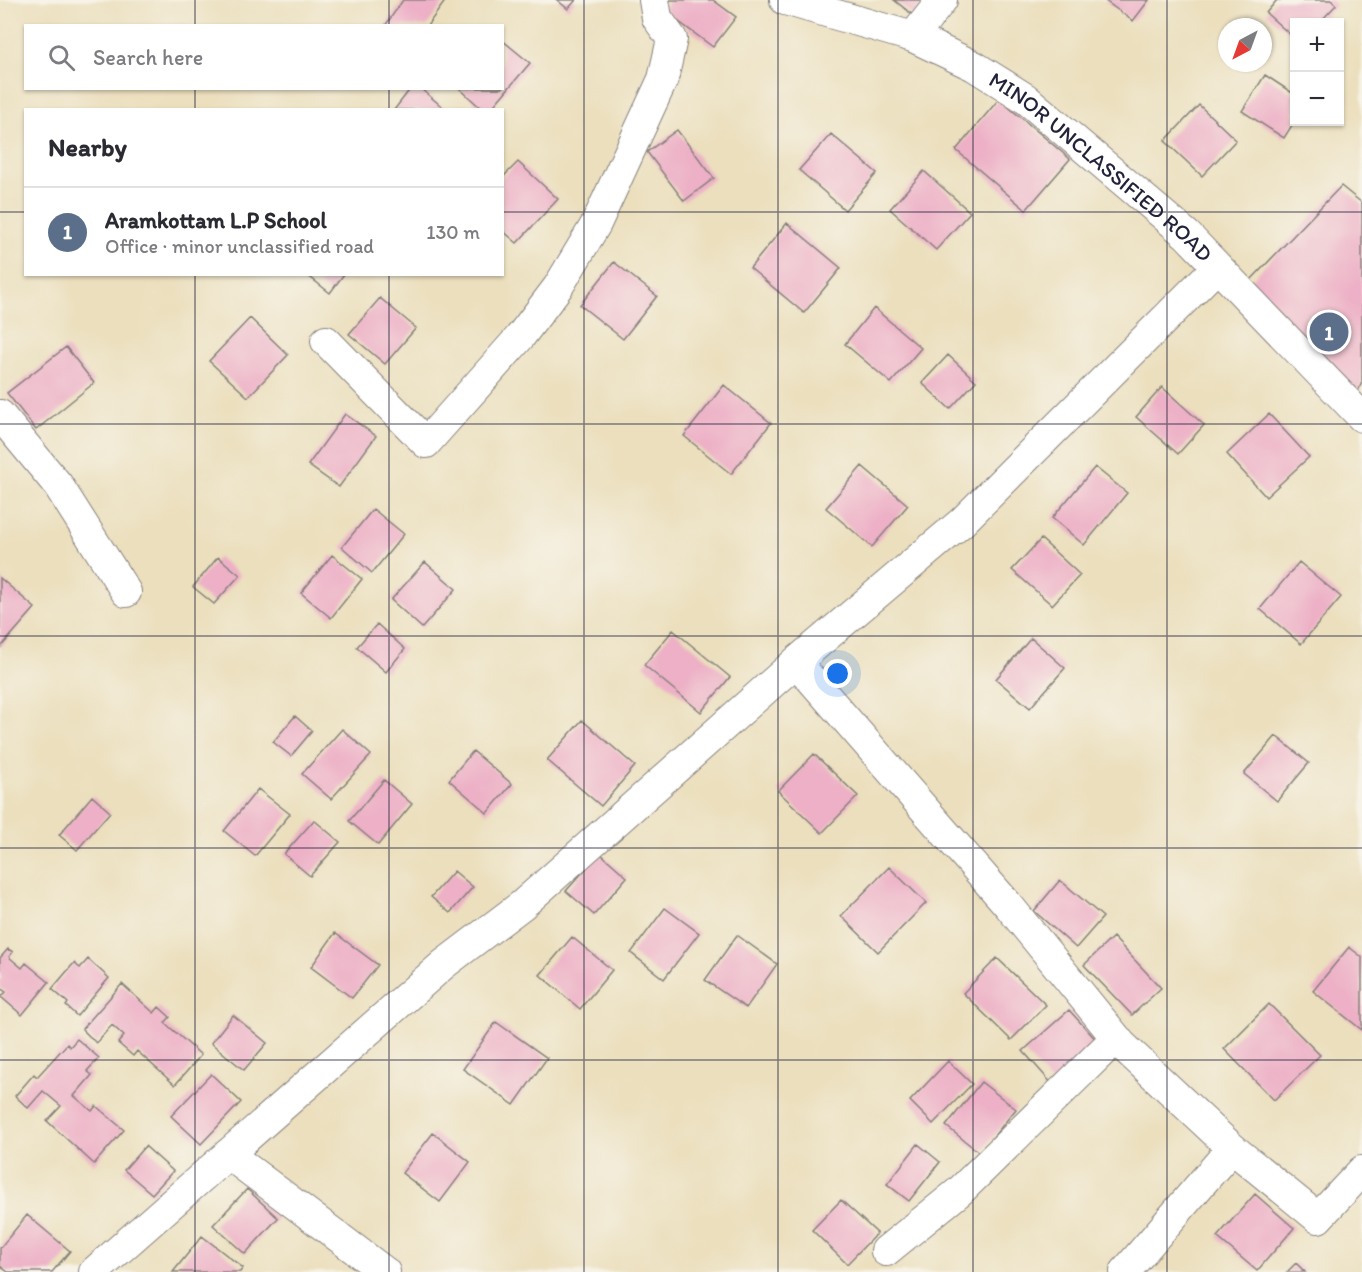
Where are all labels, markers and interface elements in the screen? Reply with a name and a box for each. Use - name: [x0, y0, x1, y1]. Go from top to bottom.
- north arrow: [1218, 18, 1272, 72]
- map controls: [1290, 18, 1344, 126]
- button: +: [1290, 18, 1344, 72]
- search box: [24, 24, 504, 90]
- icon: search: [45, 41, 78, 74]
- text: Search here: [93, 44, 203, 71]
- street label: MINOR UNCLASSIFIED ROAD: [984, 65, 1219, 267]
- button: −: [1290, 72, 1344, 126]
- text: Nearby: [48, 131, 127, 163]
- text: Aramkottam L.P School: [105, 207, 327, 234]
- text: 1: [63, 220, 72, 244]
- text: 130 m: [426, 220, 480, 244]
- text: Office · minor unclassified road: [105, 234, 374, 258]
- pin: 1: [1310, 310, 1348, 354]
- your location: [823, 659, 852, 688]

